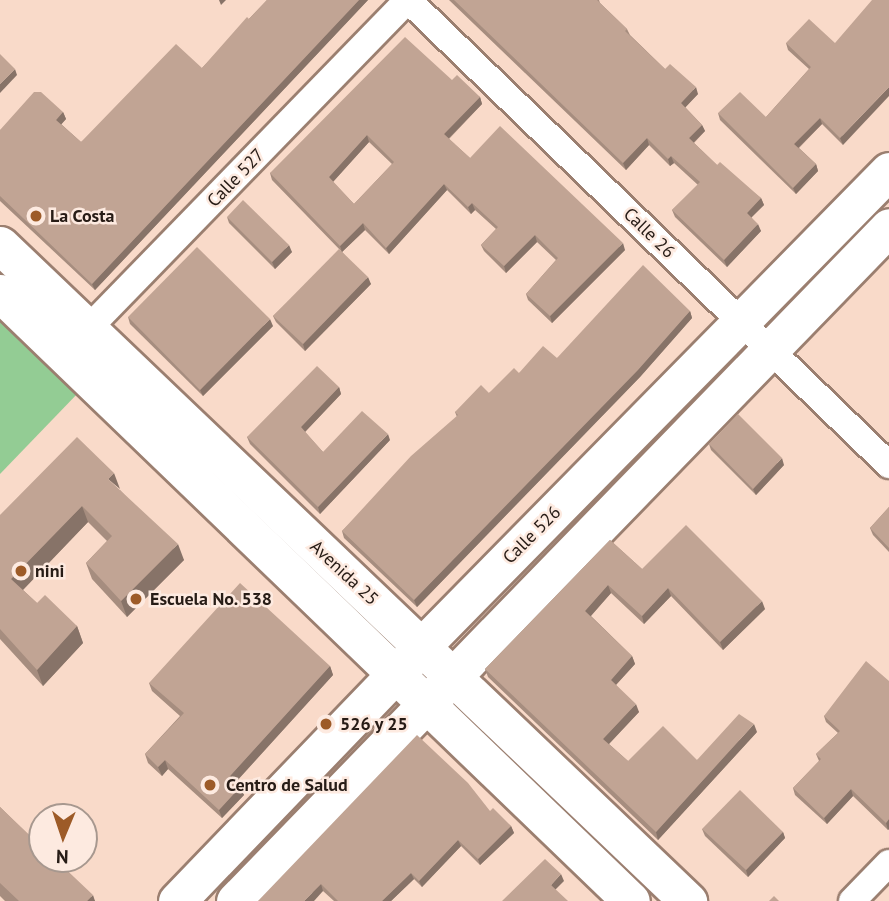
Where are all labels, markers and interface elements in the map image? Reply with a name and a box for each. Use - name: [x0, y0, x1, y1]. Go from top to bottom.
- street label: Calle 527: [203, 144, 269, 212]
- street label: Calle 26: [619, 203, 679, 263]
- place label: La Costa: [50, 205, 115, 227]
- marker: La Costa: [28, 208, 44, 224]
- street label: Calle 526: [499, 502, 565, 568]
- street label: Avenida 25: [305, 536, 383, 610]
- place label: nini: [35, 560, 64, 582]
- marker: nini: [13, 563, 29, 579]
- place label: Escuela No. 538: [150, 588, 273, 610]
- marker: Escuela No. 538: [128, 591, 144, 607]
- place label: 526 y 25: [340, 713, 409, 735]
- marker: 526 y 25: [318, 716, 334, 732]
- place label: Centro de Salud: [226, 774, 348, 796]
- marker: Centro de Salud: [200, 775, 220, 795]
- north arrow: [28, 803, 98, 873]
- text: N: [56, 845, 69, 869]

